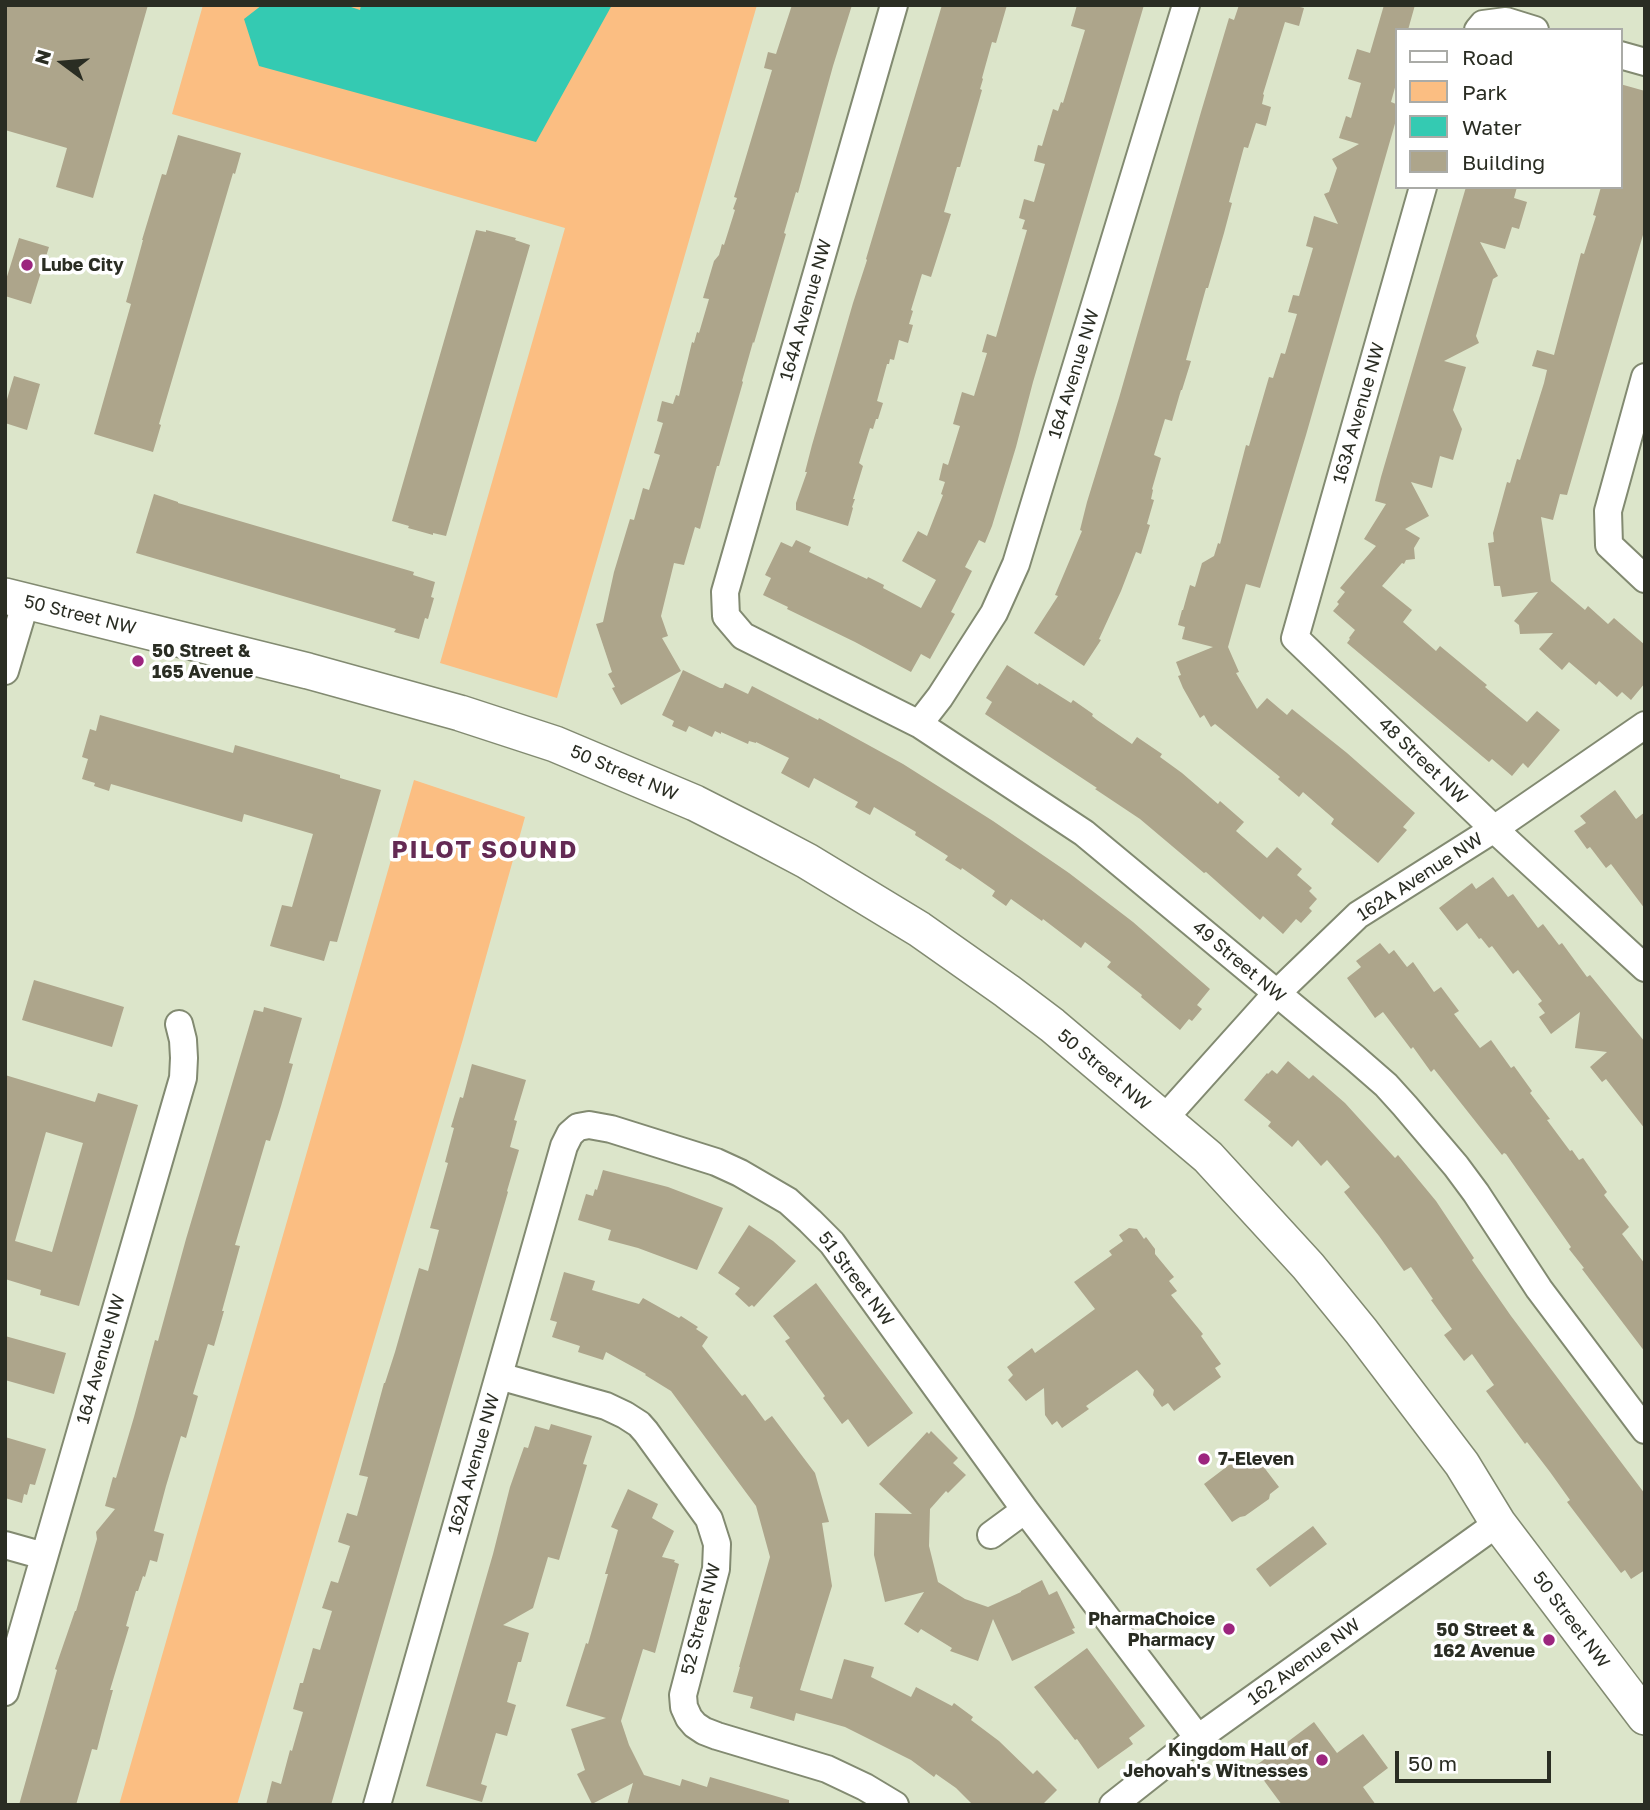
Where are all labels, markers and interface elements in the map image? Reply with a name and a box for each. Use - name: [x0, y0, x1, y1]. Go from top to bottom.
- north arrow: [28, 28, 98, 98]
- legend: [1394, 28, 1622, 189]
- text: Road: [1462, 44, 1513, 70]
- text: N: [29, 47, 55, 67]
- text: Park: [1462, 79, 1507, 105]
- text: Water: [1462, 114, 1522, 140]
- text: Building: [1462, 149, 1545, 175]
- street label: 164A Avenue NW: [775, 237, 837, 383]
- place label: Lube City: [41, 254, 124, 276]
- marker: Lube City: [19, 257, 35, 273]
- street label: 164 Avenue NW: [1044, 307, 1104, 441]
- street label: 163A Avenue NW: [1329, 340, 1389, 486]
- street label: 50 Street NW: [22, 591, 138, 639]
- place label: 50 Street & 165 Avenue: [152, 640, 253, 682]
- marker: 50 Street & 165 Avenue: [130, 653, 146, 669]
- street label: 48 Street NW: [1374, 713, 1472, 809]
- street label: 50 Street NW: [567, 741, 681, 805]
- street label: 162A Avenue NW: [1353, 828, 1487, 926]
- district label: PILOT SOUND: [393, 836, 577, 864]
- street label: 49 Street NW: [1188, 917, 1290, 1007]
- street label: 50 Street NW: [1053, 1025, 1155, 1115]
- street label: 51 Street NW: [814, 1228, 898, 1330]
- street label: 164 Avenue NW: [72, 1292, 130, 1426]
- street label: 162A Avenue NW: [444, 1391, 504, 1537]
- place label: 7-Eleven: [1218, 1448, 1294, 1470]
- marker: 7-Eleven: [1196, 1451, 1212, 1467]
- street label: 52 Street NW: [677, 1561, 725, 1677]
- street label: 50 Street NW: [1528, 1568, 1614, 1672]
- place label: PharmaChoice Pharmacy: [1088, 1608, 1215, 1650]
- street label: 162 Avenue NW: [1244, 1614, 1364, 1710]
- place label: 50 Street & 162 Avenue: [1434, 1619, 1535, 1662]
- marker: PharmaChoice Pharmacy: [1221, 1621, 1237, 1637]
- marker: 50 Street & 162 Avenue: [1541, 1632, 1557, 1648]
- scale bar: [1398, 1736, 1554, 1780]
- place label: Kingdom Hall of Jehovah's Witnesses: [1123, 1739, 1308, 1782]
- text: 50 m: [1408, 1750, 1457, 1776]
- marker: Kingdom Hall of Jehovah's Witnesses: [1314, 1752, 1330, 1768]

